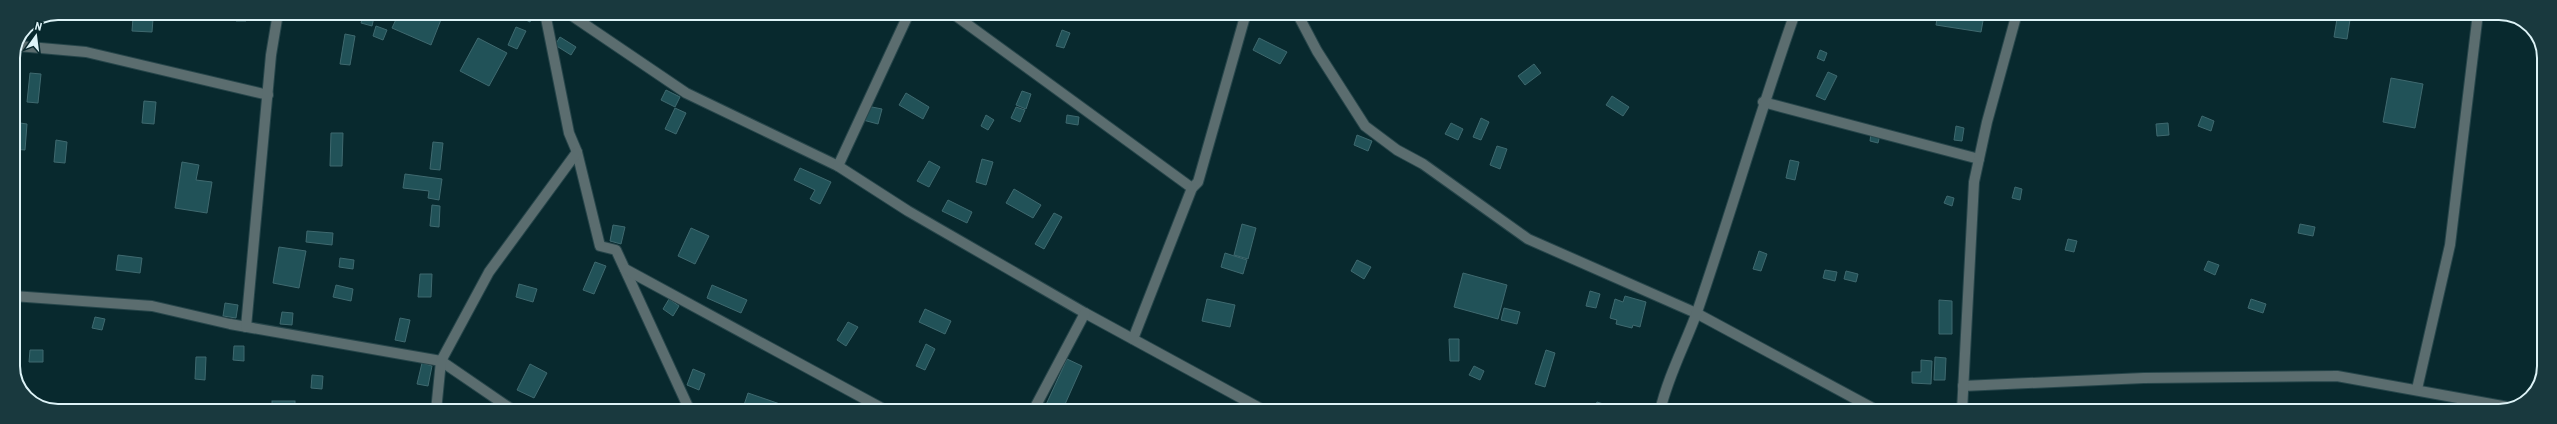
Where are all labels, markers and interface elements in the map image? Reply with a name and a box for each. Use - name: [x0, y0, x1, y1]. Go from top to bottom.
- north arrow: [16, 16, 56, 56]
- text: N: [33, 20, 43, 34]

